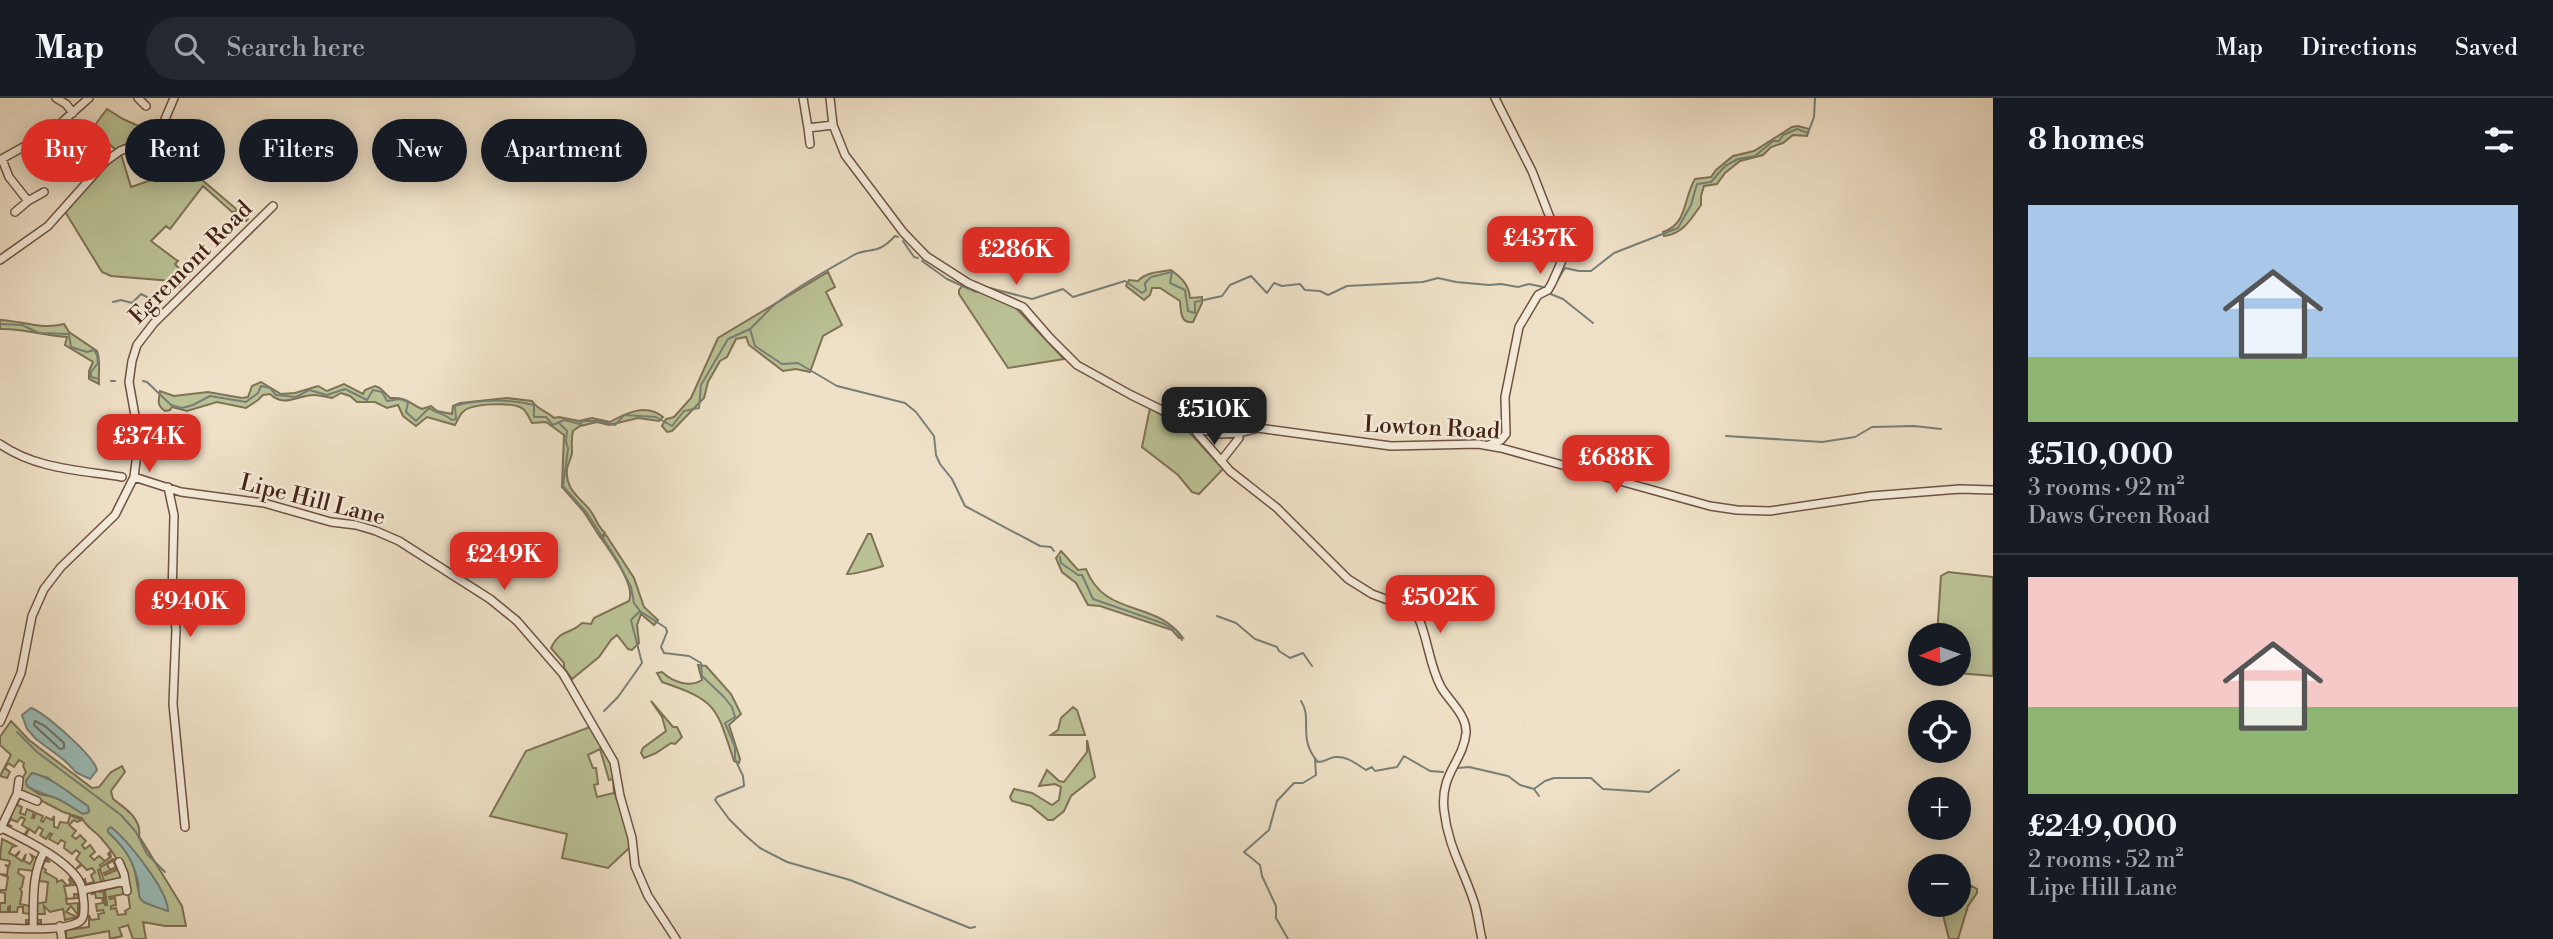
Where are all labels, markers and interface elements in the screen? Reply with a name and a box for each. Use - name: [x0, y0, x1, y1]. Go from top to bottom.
- search box: [146, 17, 636, 80]
- text: Map: [35, 28, 104, 69]
- icon: search: [170, 29, 208, 67]
- text: Search here: [226, 32, 365, 64]
- text: Map: [2216, 33, 2263, 63]
- text: Directions: [2301, 33, 2417, 63]
- text: Saved: [2455, 33, 2518, 63]
- chip: Buy: [21, 119, 111, 182]
- chip: Rent: [125, 119, 225, 182]
- chip: Filters: [239, 119, 358, 182]
- chip: New: [372, 119, 467, 182]
- chip: Apartment: [481, 119, 647, 182]
- text: 8 homes: [2028, 121, 2144, 159]
- icon: filters: [2480, 121, 2518, 159]
- street label: Egremont Road: [123, 195, 258, 330]
- pin: £437K: [1491, 216, 1589, 276]
- text: £437K: [1503, 225, 1577, 253]
- pin: £286K: [967, 228, 1065, 287]
- text: £286K: [978, 236, 1054, 264]
- icon: home: [2210, 251, 2336, 377]
- pin: £510K: [1165, 388, 1263, 447]
- text: £510K: [1178, 396, 1250, 424]
- street label: Lowton Road: [1363, 410, 1501, 446]
- pin: £374K: [100, 414, 198, 474]
- text: £374K: [113, 423, 185, 451]
- pin: £688K: [1567, 436, 1665, 495]
- text: £510,000: [2028, 436, 2173, 474]
- text: £688K: [1578, 444, 1654, 472]
- street label: Lipe Hill Lane: [237, 468, 388, 532]
- text: 3 rooms · 92 m²: [2028, 474, 2184, 502]
- text: Daws Green Road: [2028, 502, 2210, 530]
- pin: £249K: [455, 532, 553, 592]
- text: £249K: [466, 541, 542, 569]
- pin: £502K: [1391, 575, 1489, 635]
- pin: £940K: [141, 580, 239, 639]
- text: £502K: [1402, 584, 1478, 612]
- text: £940K: [151, 588, 229, 616]
- north arrow: [1908, 623, 1970, 686]
- map controls: [1908, 623, 1971, 917]
- icon: home: [2210, 623, 2336, 749]
- button: locate: [1908, 700, 1971, 763]
- button: +: [1908, 777, 1971, 840]
- text: £249,000: [2028, 808, 2177, 846]
- text: 2 rooms · 52 m²: [2028, 846, 2184, 874]
- button: −: [1908, 854, 1971, 917]
- text: Lipe Hill Lane: [2028, 874, 2177, 902]

